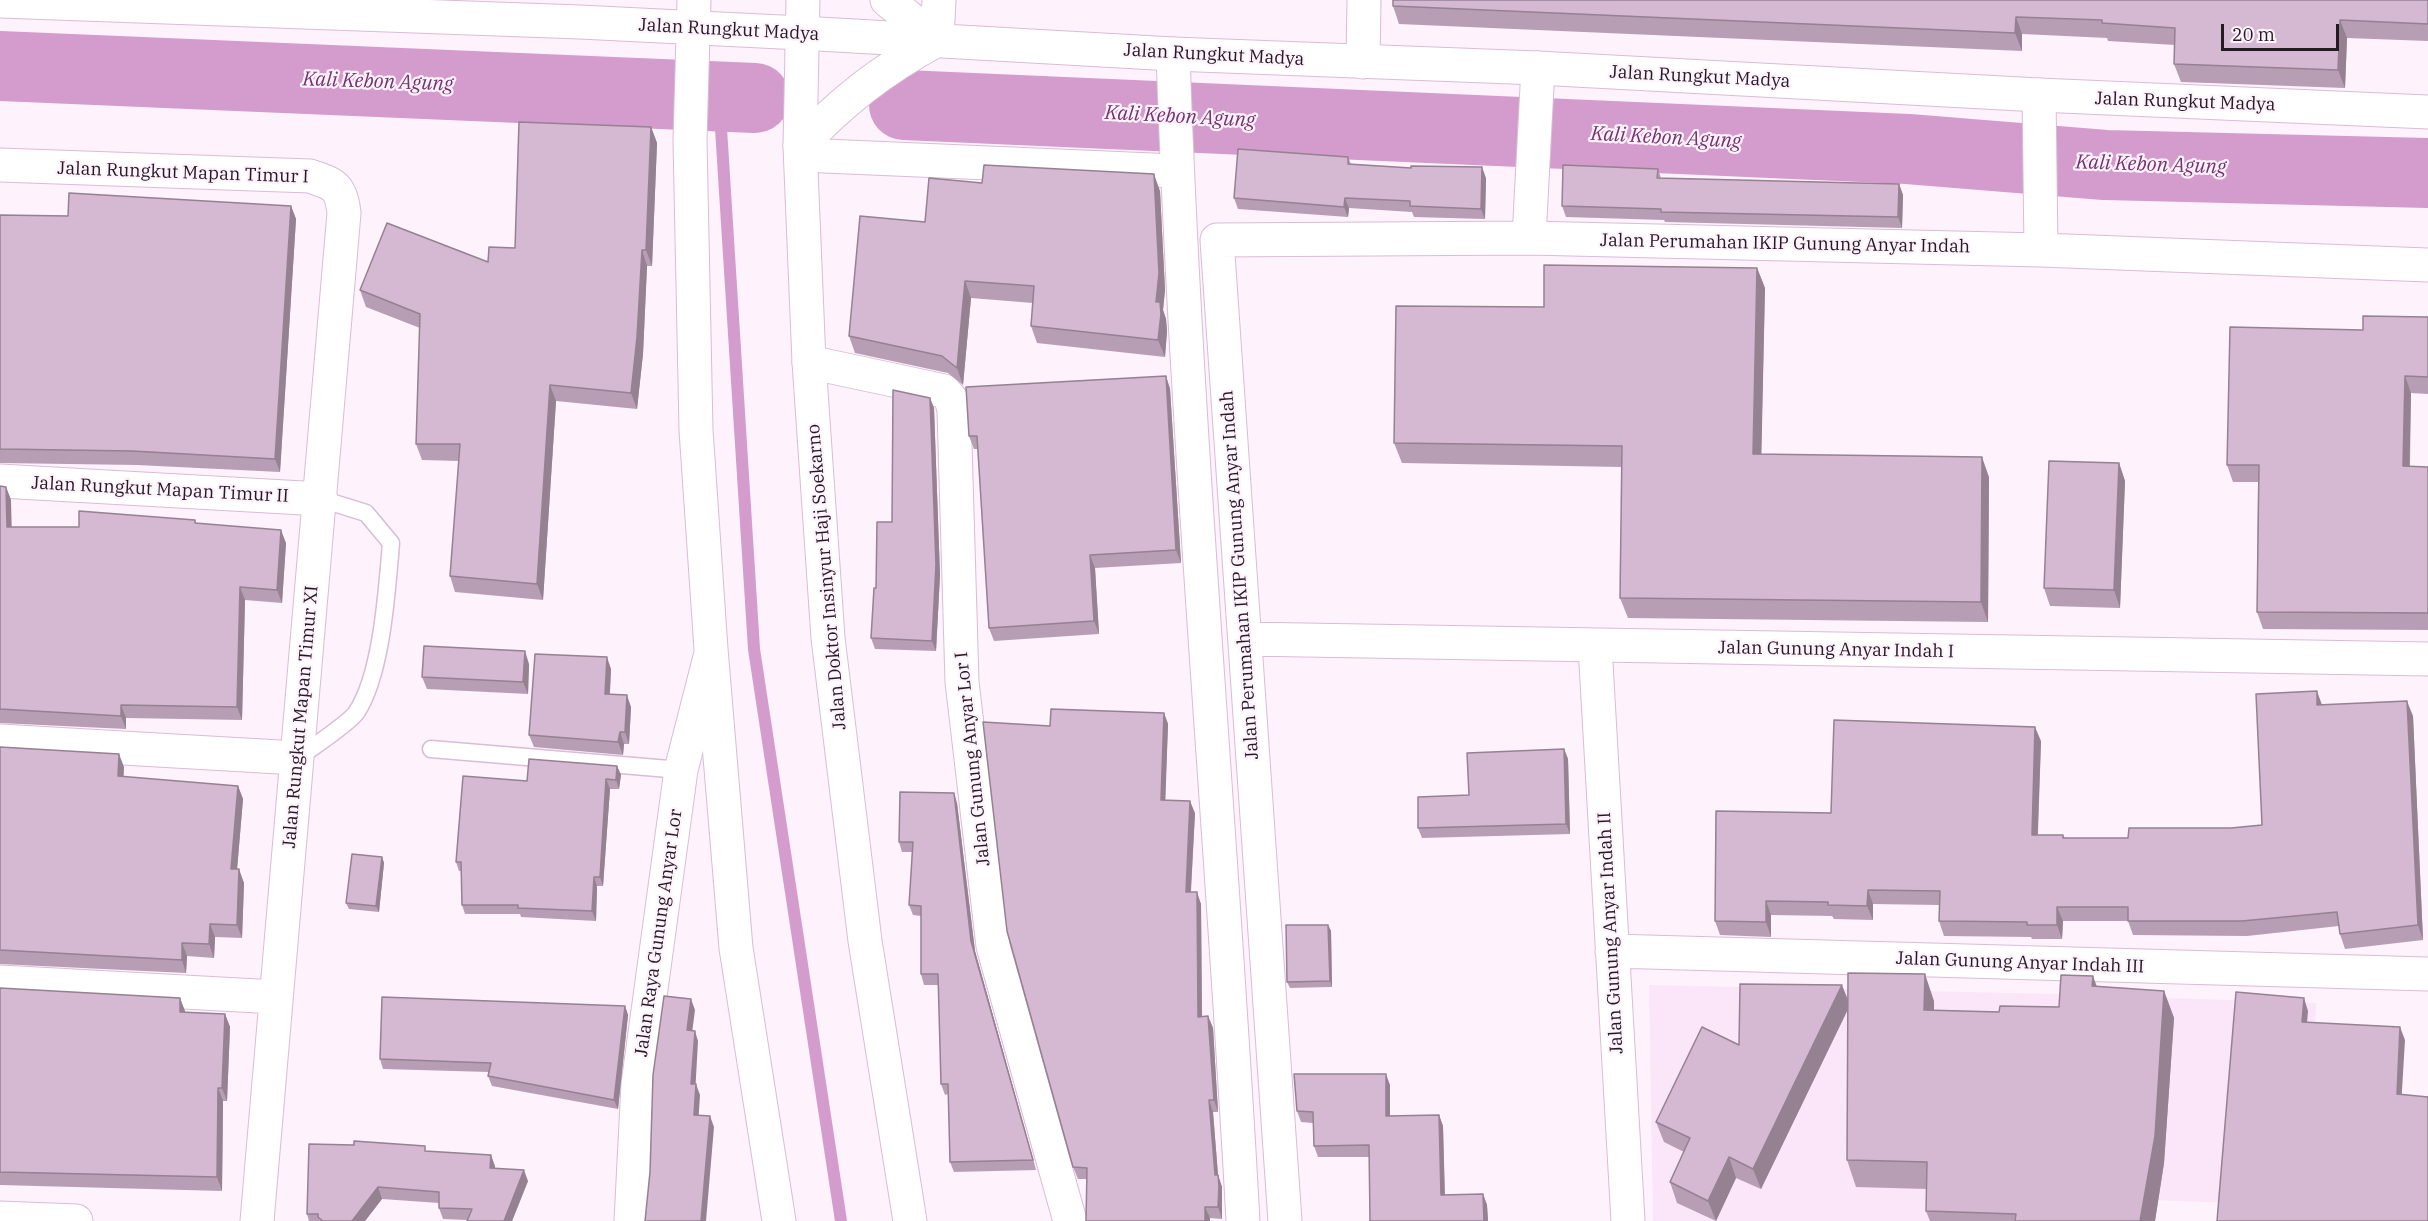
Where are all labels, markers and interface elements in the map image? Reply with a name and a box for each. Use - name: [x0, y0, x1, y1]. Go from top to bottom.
- scale bar: [2224, 12, 2342, 50]
- street label: Jalan Rungkut Madya: [638, 14, 820, 46]
- text: 20 m: [2232, 23, 2275, 46]
- street label: Jalan Rungkut Madya: [1123, 39, 1305, 71]
- street label: Jalan Rungkut Madya: [1609, 61, 1791, 93]
- water label: Kali Kebon Agung: [302, 67, 454, 97]
- street label: Jalan Rungkut Madya: [2094, 88, 2276, 116]
- water label: Kali Kebon Agung: [1104, 101, 1256, 133]
- water label: Kali Kebon Agung: [1590, 122, 1742, 154]
- water label: Kali Kebon Agung: [2075, 150, 2227, 180]
- street label: Jalan Rungkut Mapan Timur I: [57, 158, 309, 188]
- street label: Jalan Perumahan IKIP Gunung Anyar Indah: [1600, 230, 1970, 258]
- street label: Jalan Perumahan IKIP Gunung Anyar Indah: [1216, 390, 1264, 760]
- street label: Jalan Doktor Insinyur Haji Soekarno: [803, 423, 851, 731]
- street label: Jalan Rungkut Mapan Timur II: [31, 472, 289, 508]
- street label: Jalan Rungkut Mapan Timur XI: [279, 585, 323, 849]
- street label: Jalan Gunung Anyar Indah I: [1718, 637, 1954, 663]
- street label: Jalan Gunung Anyar Lor I: [951, 651, 995, 867]
- street label: Jalan Raya Gunung Anyar Lor: [631, 808, 687, 1058]
- street label: Jalan Gunung Anyar Indah II: [1594, 811, 1628, 1055]
- street label: Jalan Gunung Anyar Indah III: [1895, 948, 2145, 978]

